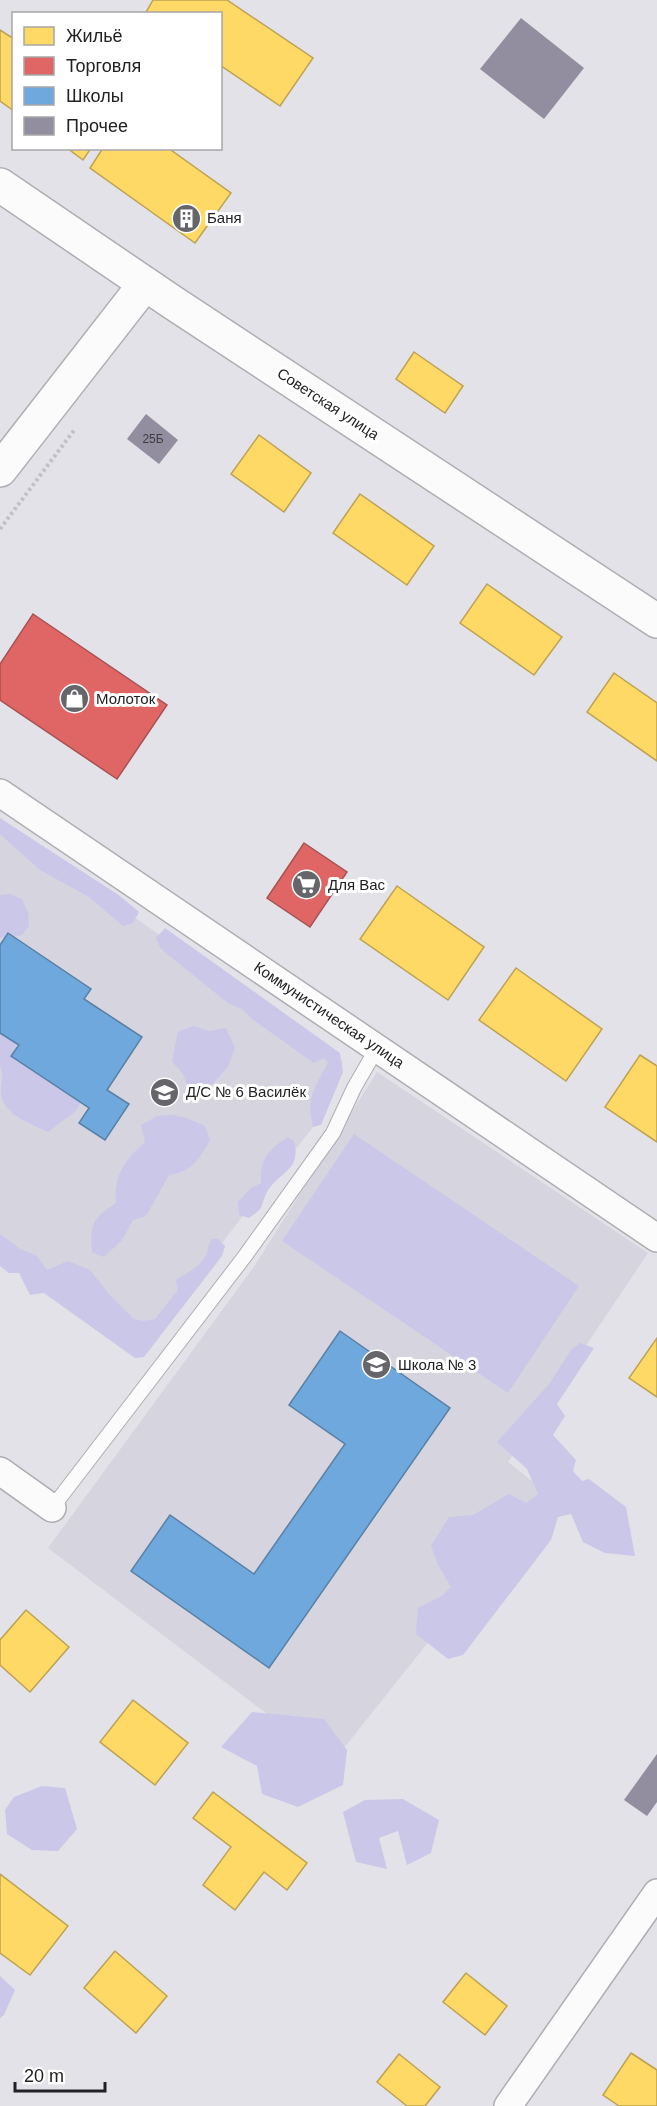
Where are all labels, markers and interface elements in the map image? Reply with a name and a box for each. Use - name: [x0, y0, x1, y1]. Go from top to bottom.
- legend: [12, 12, 222, 150]
- text: Жильё: [66, 26, 123, 46]
- text: Торговля: [66, 56, 141, 76]
- text: Школы: [66, 86, 124, 106]
- text: Прочее: [66, 116, 128, 136]
- building icon: Баня: [170, 202, 202, 234]
- place label: Баня: [207, 209, 242, 226]
- street label: Советская улица: [274, 364, 383, 443]
- house number: 25Б: [142, 432, 164, 446]
- shop icon: Молоток: [59, 683, 91, 715]
- place label: Молоток: [96, 690, 156, 707]
- supermarket icon: Для Вас: [291, 869, 323, 901]
- place label: Для Вас: [328, 876, 386, 893]
- street label: Коммунистическая улица: [251, 958, 408, 1072]
- school or university icon: Д/С № 6 Василёк: [149, 1076, 181, 1108]
- place label: Д/С № 6 Василёк: [186, 1083, 306, 1100]
- school or university icon: Школа № 3: [361, 1349, 393, 1381]
- place label: Школа № 3: [398, 1356, 476, 1373]
- scale bar: [15, 2055, 105, 2093]
- text: 20 m: [24, 2066, 64, 2086]

